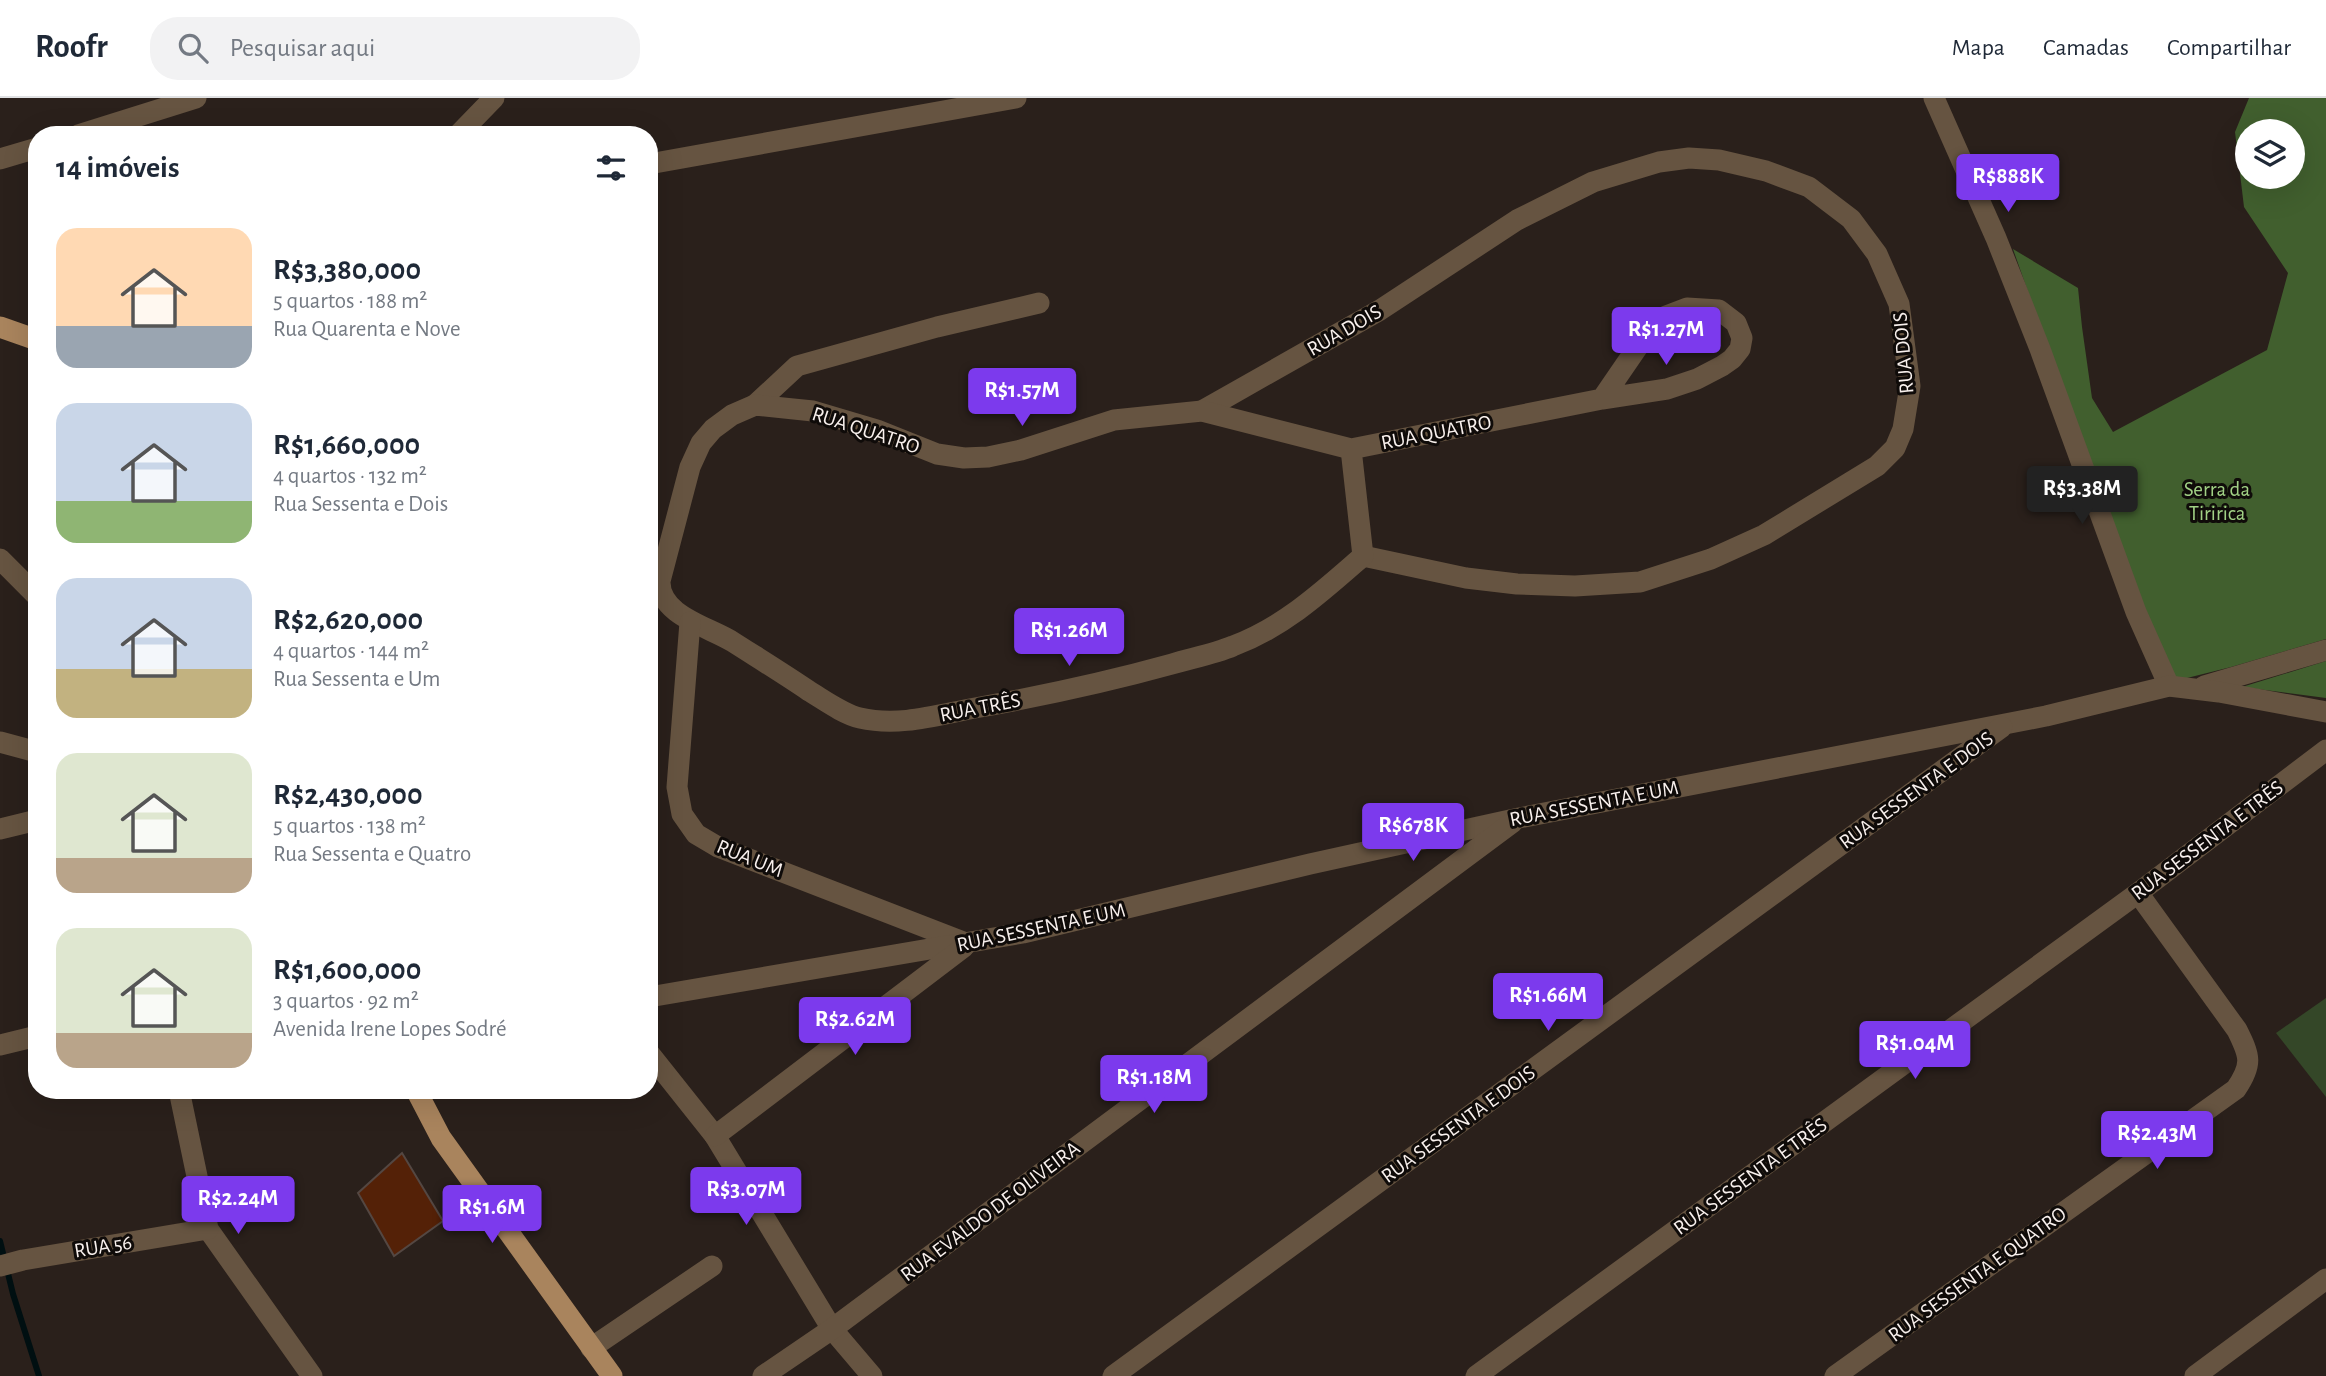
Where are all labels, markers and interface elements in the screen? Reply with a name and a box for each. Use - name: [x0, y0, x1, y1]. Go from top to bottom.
- search box: [150, 17, 640, 80]
- icon: search: [174, 29, 212, 67]
- text: Roofr: [35, 31, 108, 64]
- text: Pesquisar aqui: [230, 35, 375, 61]
- text: Mapa: [1952, 36, 2005, 60]
- text: Camadas: [2043, 36, 2129, 60]
- text: Compartilhar: [2167, 36, 2291, 60]
- map controls: [2235, 119, 2305, 189]
- button: layers: [2235, 119, 2305, 189]
- icon: filters: [592, 149, 630, 187]
- text: 14 imóveis: [56, 153, 179, 183]
- pin: R$888K: [1951, 155, 2065, 214]
- text: R$888K: [1972, 165, 2044, 188]
- text: R$3,380,000: [273, 255, 421, 285]
- icon: home: [112, 256, 196, 340]
- text: 5 quartos · 188 m²: [273, 290, 427, 313]
- street label: RUA DOIS: [1303, 301, 1385, 360]
- pin: R$1.27M: [1601, 308, 1731, 367]
- street label: RUA DOIS: [1889, 311, 1918, 395]
- text: Rua Quarenta e Nove: [273, 318, 461, 341]
- text: R$1.27M: [1628, 318, 1704, 341]
- pin: R$1.57M: [957, 368, 1087, 428]
- text: R$1.57M: [984, 379, 1060, 402]
- street label: RUA QUATRO: [809, 403, 922, 458]
- street label: RUA QUATRO: [1379, 412, 1493, 453]
- text: R$1,660,000: [273, 430, 420, 460]
- icon: home: [112, 431, 196, 515]
- text: 4 quartos · 132 m²: [273, 465, 427, 488]
- pin: R$3.38M: [2017, 466, 2147, 526]
- text: R$3.38M: [2043, 477, 2121, 500]
- park label: Serra da Tiririca: [2184, 479, 2250, 524]
- text: Rua Sessenta e Dois: [273, 493, 448, 516]
- text: R$2,620,000: [273, 605, 423, 635]
- icon: home: [112, 606, 196, 690]
- pin: R$1.26M: [1004, 608, 1134, 668]
- text: R$1.26M: [1030, 619, 1108, 642]
- text: 4 quartos · 144 m²: [273, 640, 429, 663]
- text: Rua Sessenta e Um: [273, 668, 440, 691]
- street label: RUA TRÊS: [938, 687, 1022, 726]
- street label: RUA SESSENTA E DOIS: [1836, 728, 1997, 853]
- street label: RUA SESSENTA E TRÊS: [2126, 775, 2287, 904]
- street label: RUA SESSENTA E UM: [1508, 777, 1680, 830]
- text: R$2,430,000: [273, 780, 423, 810]
- icon: home: [112, 781, 196, 865]
- pin: R$678K: [1356, 804, 1470, 863]
- text: R$678K: [1378, 814, 1448, 837]
- text: 5 quartos · 138 m²: [273, 815, 426, 838]
- street label: RUA UM: [714, 836, 786, 881]
- text: Rua Sessenta e Quatro: [273, 843, 471, 866]
- street label: RUA SESSENTA E UM: [955, 899, 1127, 956]
- text: R$1,600,000: [273, 955, 421, 985]
- icon: home: [112, 956, 196, 1040]
- pin: R$1.66M: [1483, 974, 1613, 1033]
- text: R$1.66M: [1509, 984, 1587, 1007]
- text: 3 quartos · 92 m²: [273, 990, 419, 1013]
- pin: R$2.62M: [790, 998, 920, 1057]
- text: R$2.62M: [815, 1008, 895, 1031]
- text: Avenida Irene Lopes Sodré: [273, 1018, 507, 1041]
- pin: R$1.04M: [1850, 1021, 1980, 1081]
- text: R$1.04M: [1875, 1032, 1955, 1055]
- pin: R$1.18M: [1089, 1056, 1219, 1115]
- street label: RUA SESSENTA E DOIS: [1378, 1062, 1539, 1187]
- text: R$1.18M: [1116, 1066, 1192, 1089]
- street label: RUA SESSENTA E TRÊS: [1669, 1112, 1831, 1239]
- pin: R$2.43M: [2092, 1112, 2222, 1171]
- text: R$2.43M: [2117, 1122, 2197, 1145]
- street label: RUA EVALDO DE OLIVEIRA: [897, 1137, 1084, 1285]
- pin: R$3.07M: [681, 1168, 811, 1227]
- pin: R$2.24M: [173, 1176, 303, 1236]
- text: R$3.07M: [706, 1178, 786, 1201]
- pin: R$1.6M: [435, 1186, 549, 1245]
- text: R$2.24M: [198, 1187, 278, 1210]
- text: R$1.6M: [459, 1196, 525, 1219]
- street label: RUA SESSENTA E QUATRO: [1884, 1203, 2070, 1346]
- street label: RUA 56: [73, 1232, 134, 1261]

